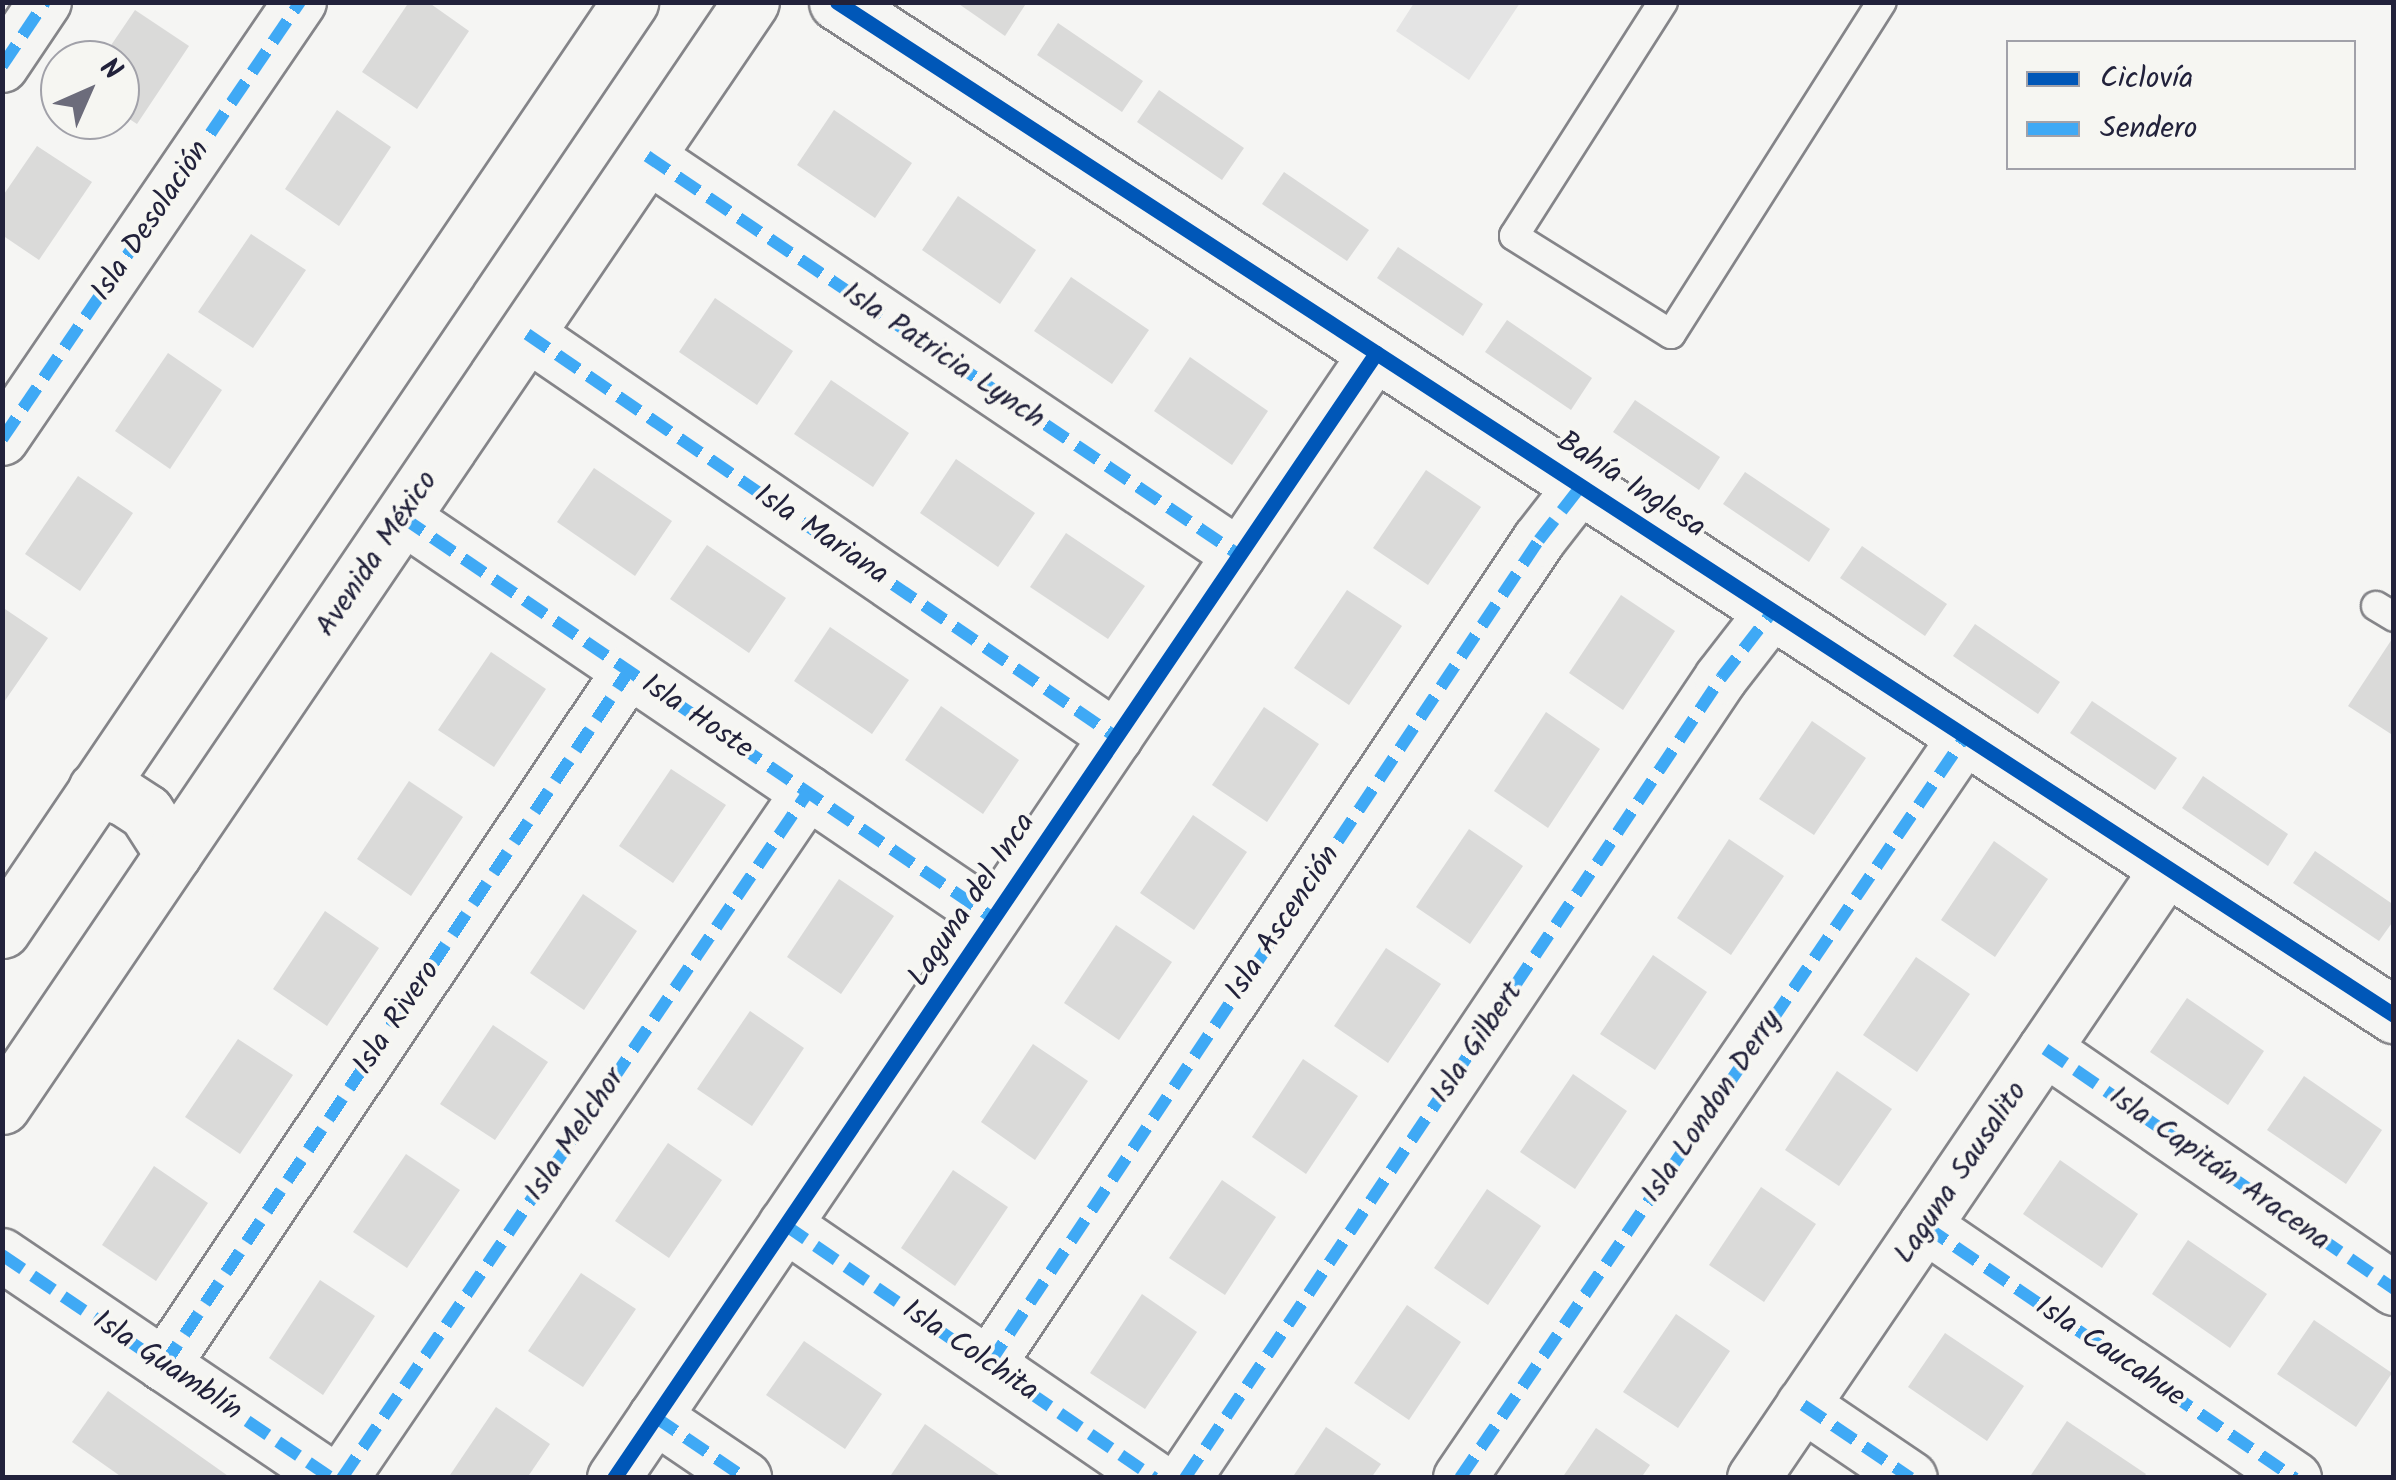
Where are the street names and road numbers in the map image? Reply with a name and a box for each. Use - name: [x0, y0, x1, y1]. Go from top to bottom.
- street label: Isla Desolación: [84, 134, 218, 308]
- street label: Isla Patricia Lynch: [835, 275, 1051, 437]
- street label: Bahía Inglesa: [1550, 424, 1712, 546]
- street label: Avenida México: [308, 464, 446, 644]
- street label: Isla Mariana: [747, 477, 895, 593]
- street label: Isla Hoste: [634, 667, 760, 767]
- street label: Laguna del Inca: [901, 806, 1043, 994]
- street label: Isla Ascención: [1218, 839, 1348, 1007]
- street label: Isla Rivero: [346, 954, 448, 1082]
- street label: Isla Gilbert: [1423, 975, 1531, 1111]
- street label: Isla London Derry: [1634, 1004, 1790, 1210]
- street label: Isla Melchor: [517, 1062, 633, 1208]
- street label: Laguna Sausalito: [1887, 1075, 2035, 1271]
- street label: Isla Capitán Aracena: [2101, 1079, 2337, 1259]
- street label: Isla Caucahue: [2028, 1289, 2192, 1415]
- street label: Isla Colchita: [895, 1292, 1045, 1410]
- street label: Isla Guamblín: [85, 1303, 249, 1429]

